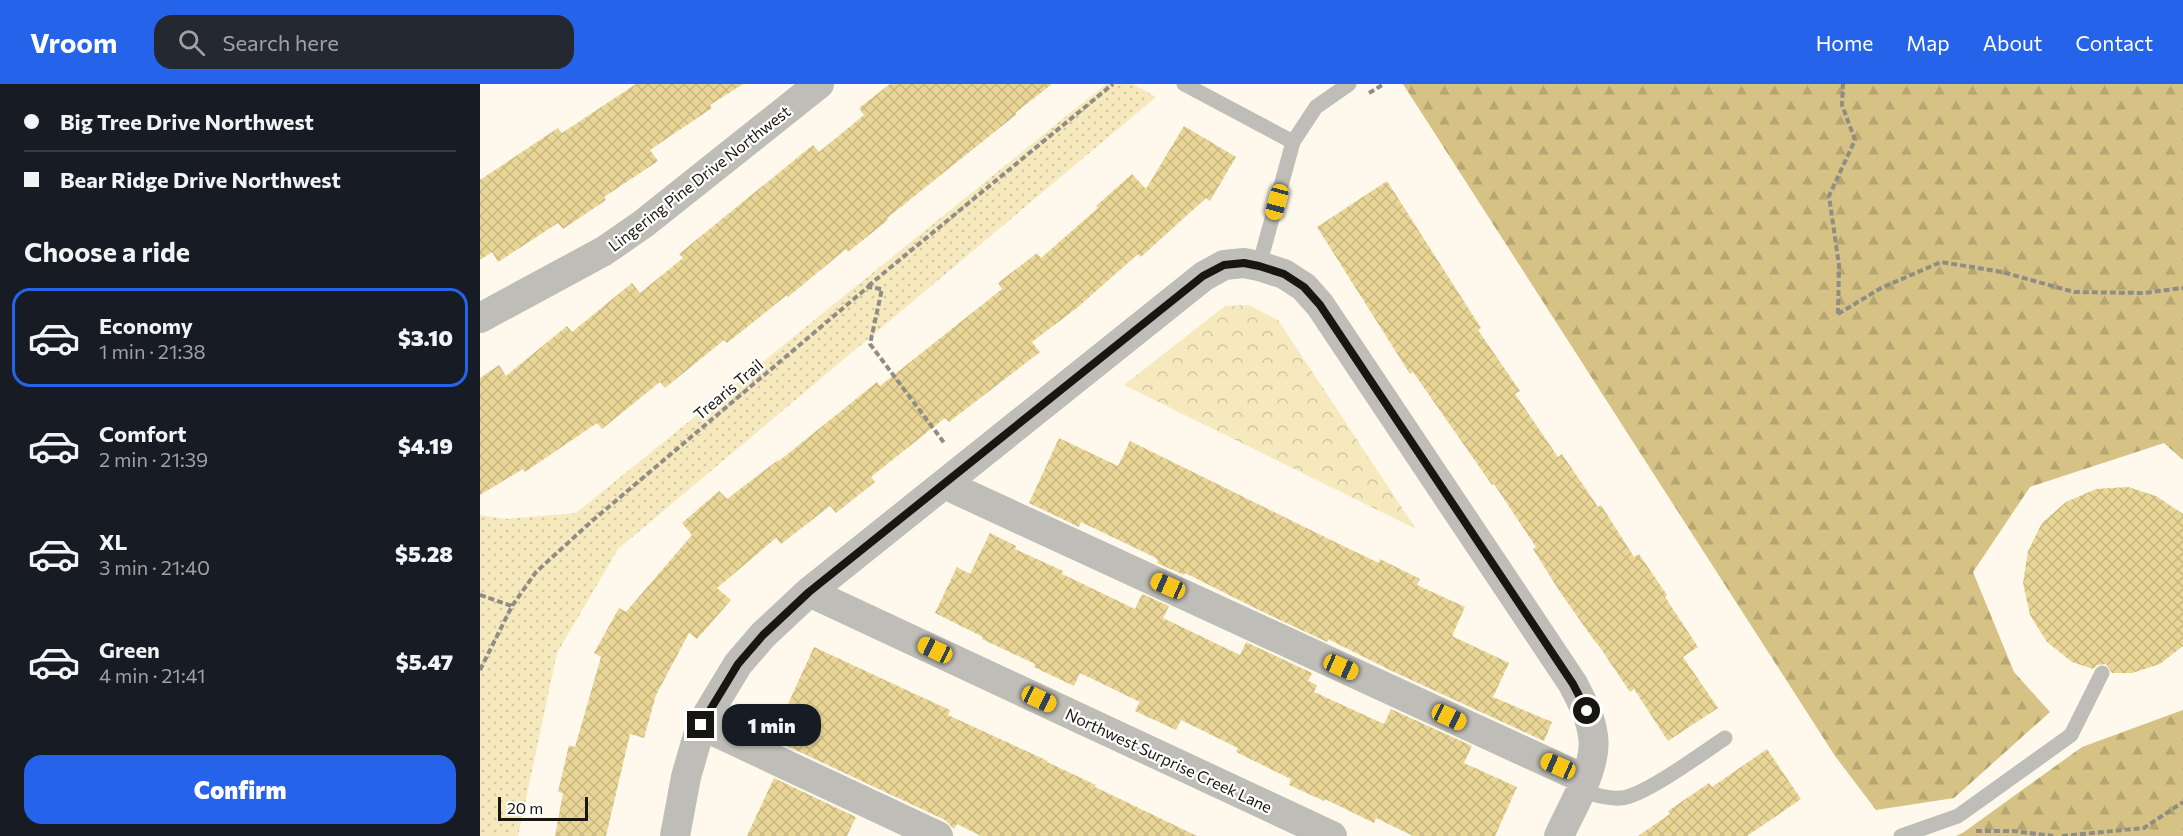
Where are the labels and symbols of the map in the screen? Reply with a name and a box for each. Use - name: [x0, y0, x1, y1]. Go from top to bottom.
- street label: Lingering Pine Drive Northwest: [604, 101, 794, 255]
- car: [1264, 182, 1290, 222]
- street label: Trearis Trail: [690, 355, 766, 423]
- car: [1148, 570, 1188, 602]
- car: [915, 634, 955, 666]
- car: [1321, 651, 1361, 683]
- car: [1019, 683, 1059, 715]
- route start: [1573, 697, 1600, 724]
- car: [1429, 701, 1469, 733]
- callout: 1 min: [722, 704, 821, 746]
- street label: Northwest Surprise Creek Lane: [1063, 704, 1275, 816]
- route end: [687, 711, 714, 738]
- car: [1538, 750, 1578, 782]
- scale bar: [498, 794, 588, 822]

